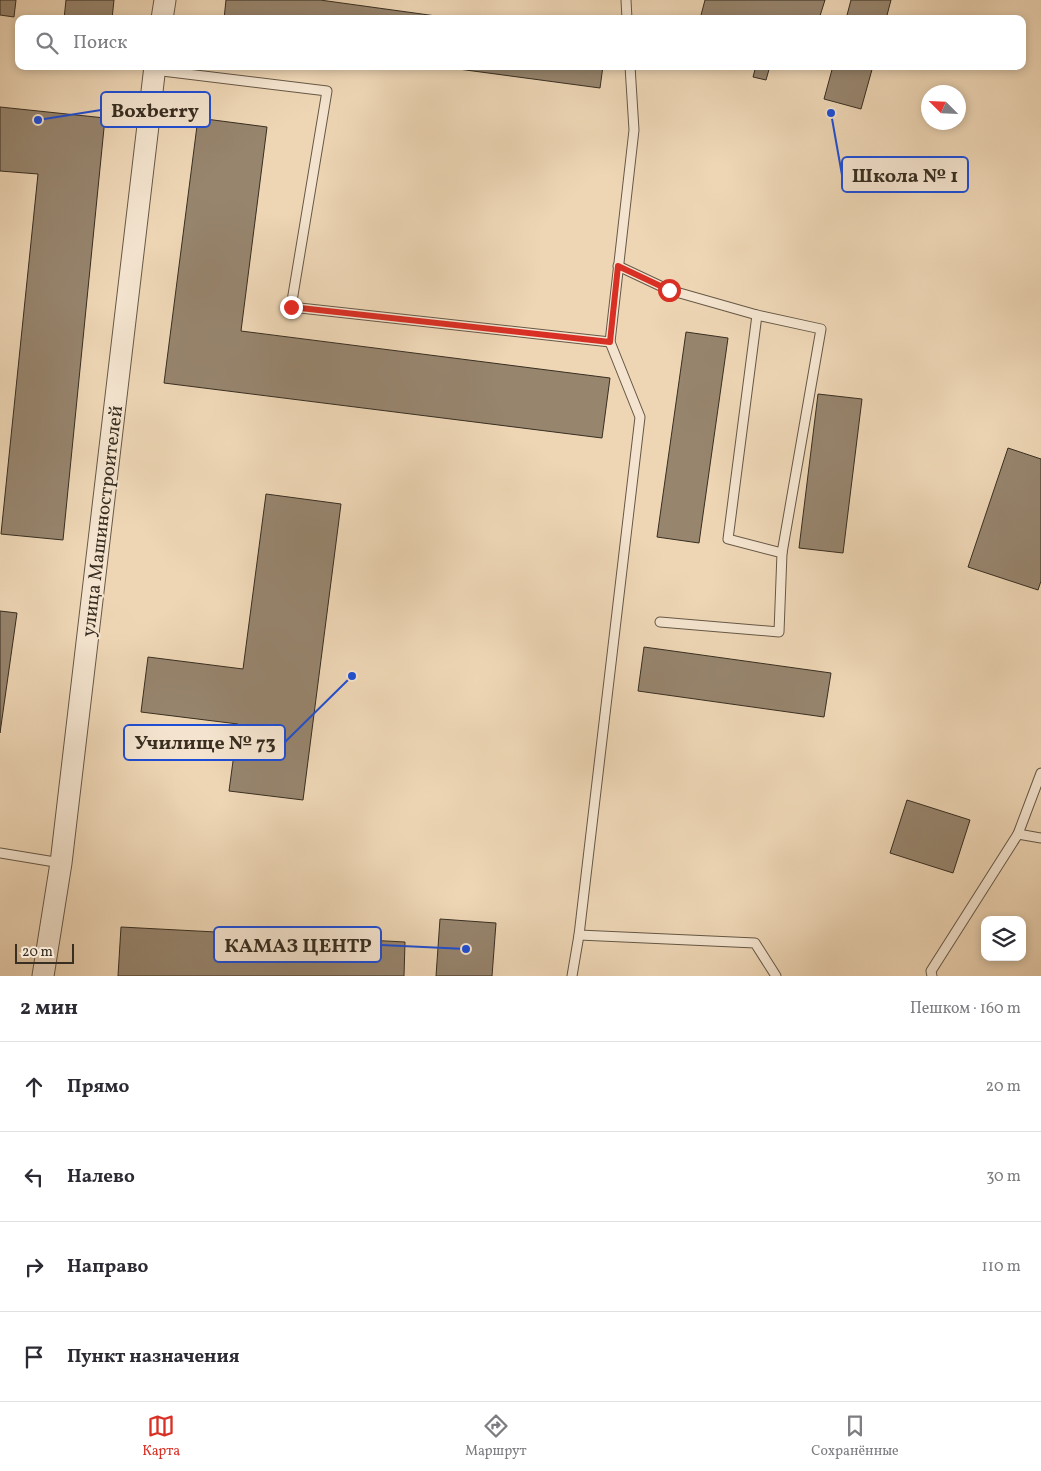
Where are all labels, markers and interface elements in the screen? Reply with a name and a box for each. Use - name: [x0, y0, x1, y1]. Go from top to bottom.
- search box: [15, 15, 1026, 70]
- icon: search: [33, 29, 61, 57]
- text: Поиск: [73, 30, 127, 56]
- north arrow: [921, 85, 966, 130]
- callout: Boxberry: [101, 92, 210, 127]
- text: Boxberry: [111, 98, 199, 126]
- callout: Школа № 1: [842, 157, 968, 192]
- text: Школа № 1: [852, 163, 958, 191]
- route start: [658, 279, 681, 302]
- route end: [280, 296, 303, 319]
- street label: улица Машиностроителей: [76, 404, 130, 638]
- callout: Училище № 73: [124, 725, 285, 760]
- text: Училище № 73: [134, 730, 276, 758]
- map controls: [981, 916, 1026, 961]
- button: layers: [981, 916, 1026, 961]
- callout: КАМАЗ ЦЕНТР: [214, 927, 381, 962]
- text: КАМАЗ ЦЕНТР: [224, 933, 372, 961]
- scale bar: [15, 941, 74, 964]
- text: 20 m: [22, 943, 53, 962]
- text: 2 мин: [20, 994, 78, 1023]
- text: Пешком · 160 m: [910, 998, 1021, 1020]
- icon: ahead: [20, 1073, 48, 1101]
- text: Прямо: [67, 1074, 129, 1100]
- text: 20 m: [986, 1076, 1021, 1098]
- icon: left: [20, 1163, 48, 1191]
- text: Налево: [67, 1164, 135, 1190]
- text: 30 m: [986, 1166, 1021, 1188]
- icon: right: [20, 1253, 48, 1281]
- text: Направо: [67, 1254, 149, 1280]
- text: 110 m: [982, 1256, 1021, 1278]
- icon: arrive: [20, 1343, 48, 1371]
- text: Пункт назначения: [67, 1344, 240, 1370]
- tab: Карта: [142, 1412, 180, 1461]
- tab: Маршрут: [465, 1412, 527, 1461]
- tab: Сохранённые: [811, 1412, 899, 1461]

